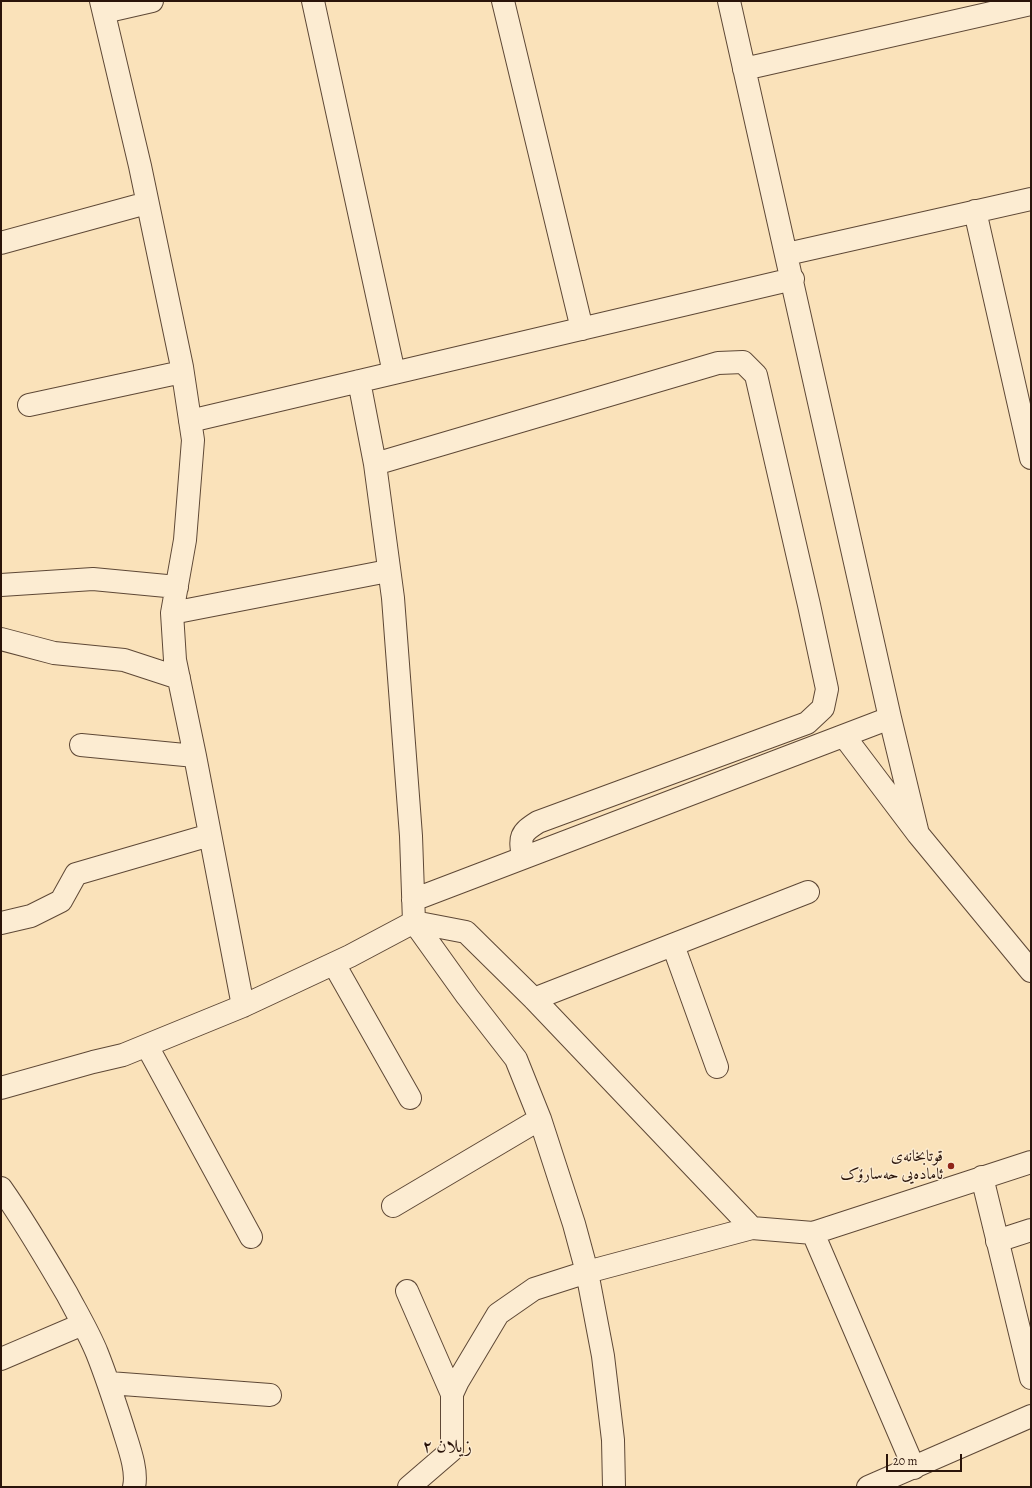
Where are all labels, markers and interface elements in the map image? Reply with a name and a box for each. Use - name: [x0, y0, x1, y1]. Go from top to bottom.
- place label: قوتابخانەی ئامادەیی حەسارۆک: [840, 1147, 943, 1185]
- marker: قوتابخانەی ئامادەیی حەسارۆک: [946, 1161, 956, 1171]
- district label: زیلان ٢: [422, 1437, 472, 1459]
- scale bar: [888, 1446, 964, 1472]
- text: 20 m: [893, 1453, 917, 1469]

